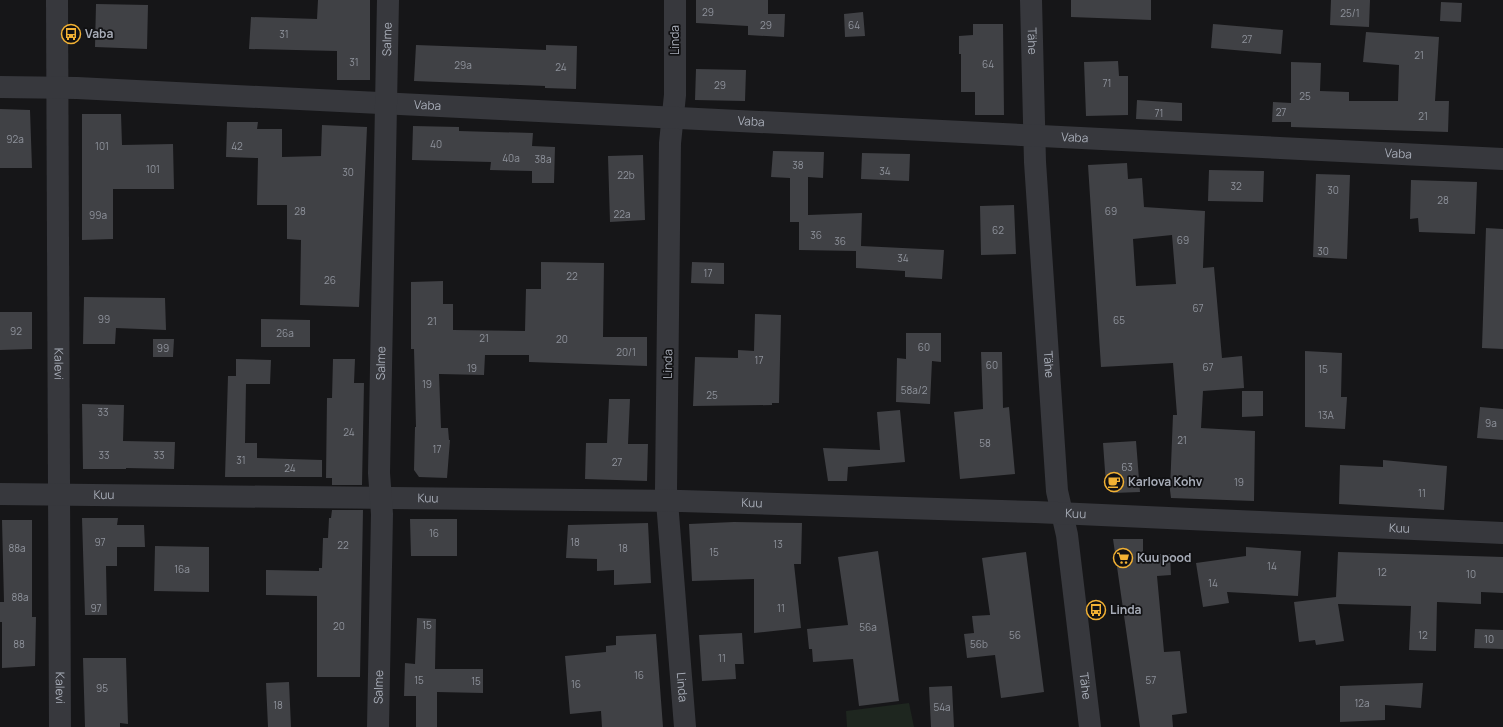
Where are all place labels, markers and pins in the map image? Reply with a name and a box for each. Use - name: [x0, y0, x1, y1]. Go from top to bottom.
- bus stop icon: Vaba: [60, 23, 82, 45]
- place label: Vaba: [85, 25, 113, 42]
- cafe icon: Karlova Kohv: [1103, 471, 1125, 493]
- place label: Karlova Kohv: [1128, 473, 1203, 490]
- supermarket icon: Kuu pood: [1112, 547, 1134, 569]
- place label: Kuu pood: [1137, 549, 1191, 566]
- bus stop icon: Linda: [1085, 599, 1107, 621]
- place label: Linda: [1110, 601, 1142, 618]

